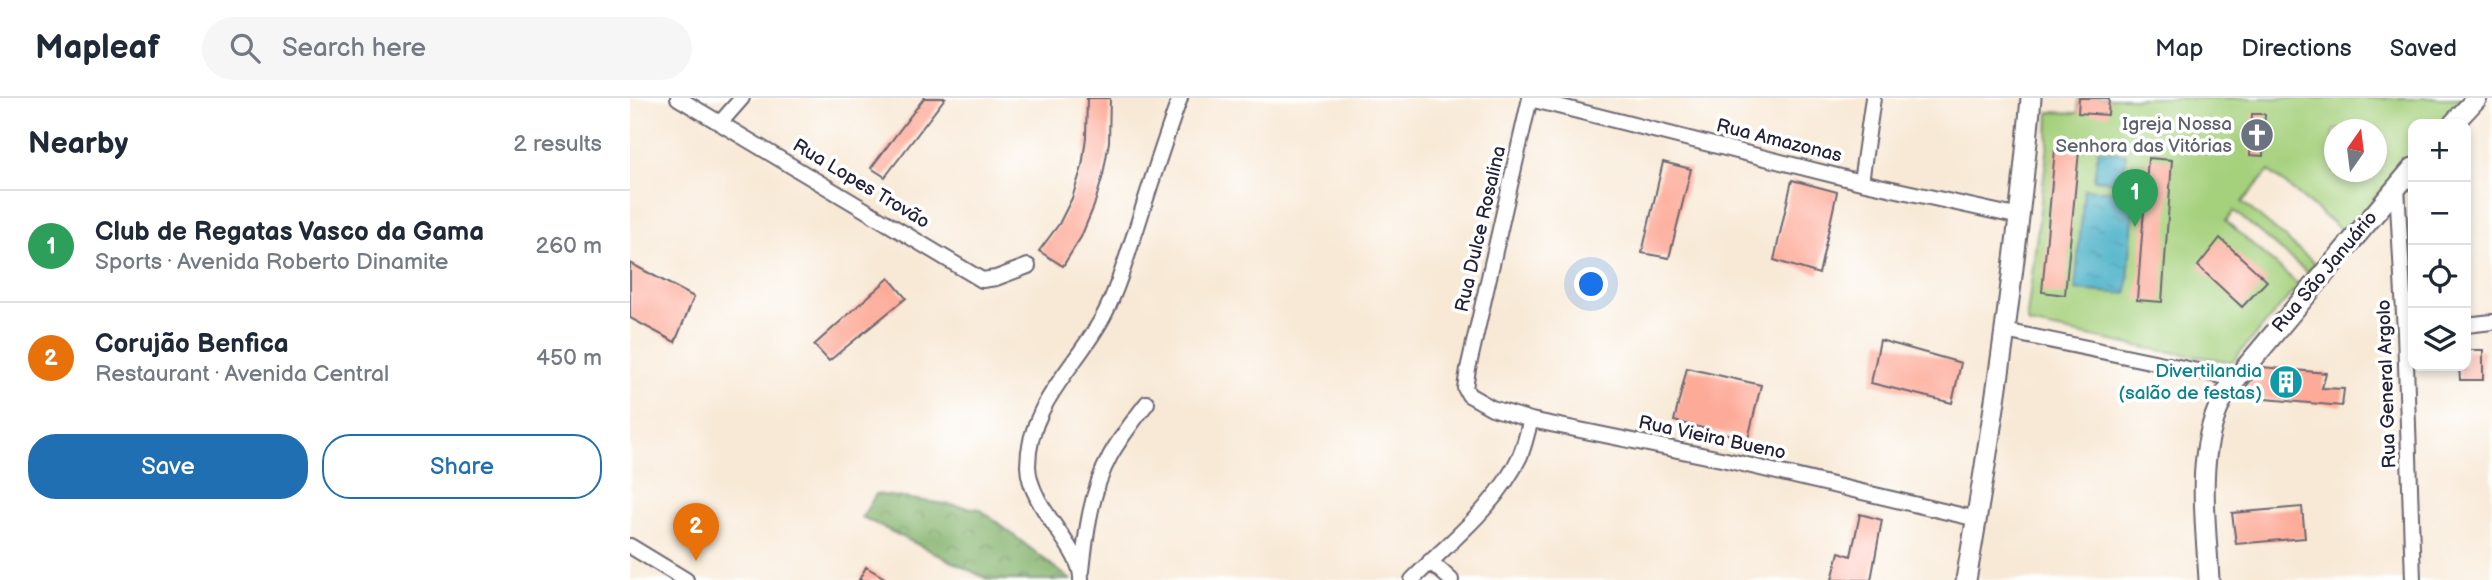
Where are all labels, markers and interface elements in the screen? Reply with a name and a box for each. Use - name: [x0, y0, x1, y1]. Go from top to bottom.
- search box: [202, 17, 692, 80]
- text: Mapleaf: [35, 28, 160, 68]
- icon: search: [226, 29, 264, 67]
- text: Search here: [282, 33, 426, 64]
- text: Map: [2155, 34, 2203, 63]
- text: Directions: [2241, 34, 2352, 63]
- text: Saved: [2390, 34, 2457, 63]
- place label: Igreja Nossa Senhora das Vitórias: [2056, 113, 2232, 158]
- street label: Rua Amazonas: [1714, 114, 1844, 168]
- church icon: Igreja Nossa Senhora das Vitórias: [2238, 116, 2276, 154]
- north arrow: [2324, 119, 2387, 182]
- map controls: [2408, 119, 2471, 371]
- button: +: [2408, 119, 2471, 182]
- text: Nearby: [28, 126, 128, 162]
- text: 2 results: [513, 130, 602, 158]
- street label: Rua Lopes Trovão: [788, 134, 934, 234]
- street label: Rua Dulce Rosalina: [1451, 144, 1511, 314]
- pin: 1: [2112, 169, 2158, 227]
- button: −: [2408, 182, 2471, 245]
- street label: Rua São Januário: [2268, 207, 2382, 337]
- text: Club de Regatas Vasco da Gama: [95, 217, 484, 248]
- text: 1: [46, 232, 56, 260]
- text: 260 m: [536, 232, 602, 260]
- button: locate: [2408, 245, 2471, 308]
- text: Sports · Avenida Roberto Dinamite: [95, 248, 449, 276]
- your location: [1574, 267, 1608, 301]
- street label: Rua General Argolo: [2373, 299, 2401, 469]
- button: layers: [2408, 308, 2471, 371]
- text: Corujão Benfica: [95, 329, 289, 360]
- text: 2: [44, 344, 58, 372]
- text: 450 m: [536, 344, 602, 372]
- text: Restaurant · Avenida Central: [95, 360, 389, 388]
- place label: Divertilandia (salão de festas): [2119, 360, 2262, 405]
- building icon: Divertilandia (salão de festas): [2267, 363, 2305, 401]
- street label: Rua Vieira Bueno: [1636, 411, 1788, 465]
- button: Save: [28, 434, 308, 499]
- button: Share: [322, 434, 602, 499]
- pin: 2: [673, 503, 719, 561]

